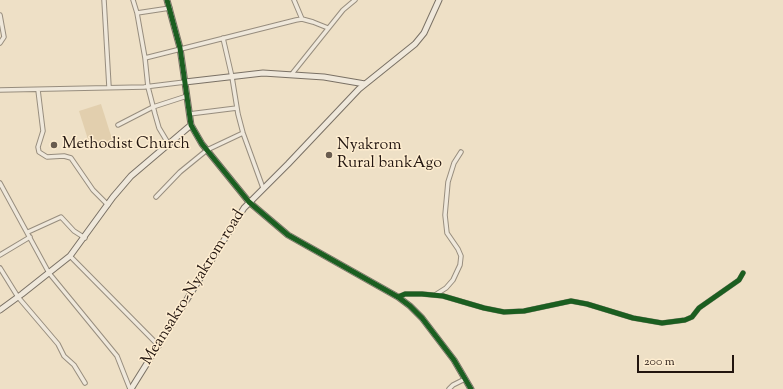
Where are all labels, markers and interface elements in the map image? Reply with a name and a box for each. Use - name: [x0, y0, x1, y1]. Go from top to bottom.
- place label: Methodist Church: [62, 135, 190, 155]
- place label: Nyakrom Rural bankAgo: [337, 136, 442, 174]
- marker: Methodist Church: [49, 140, 59, 150]
- marker: Nyakrom Rural bankAgo: [324, 150, 334, 160]
- street label: Meansakro-Nyakrom road: [138, 207, 250, 369]
- scale bar: [639, 347, 736, 373]
- text: 200 m: [644, 353, 675, 371]

